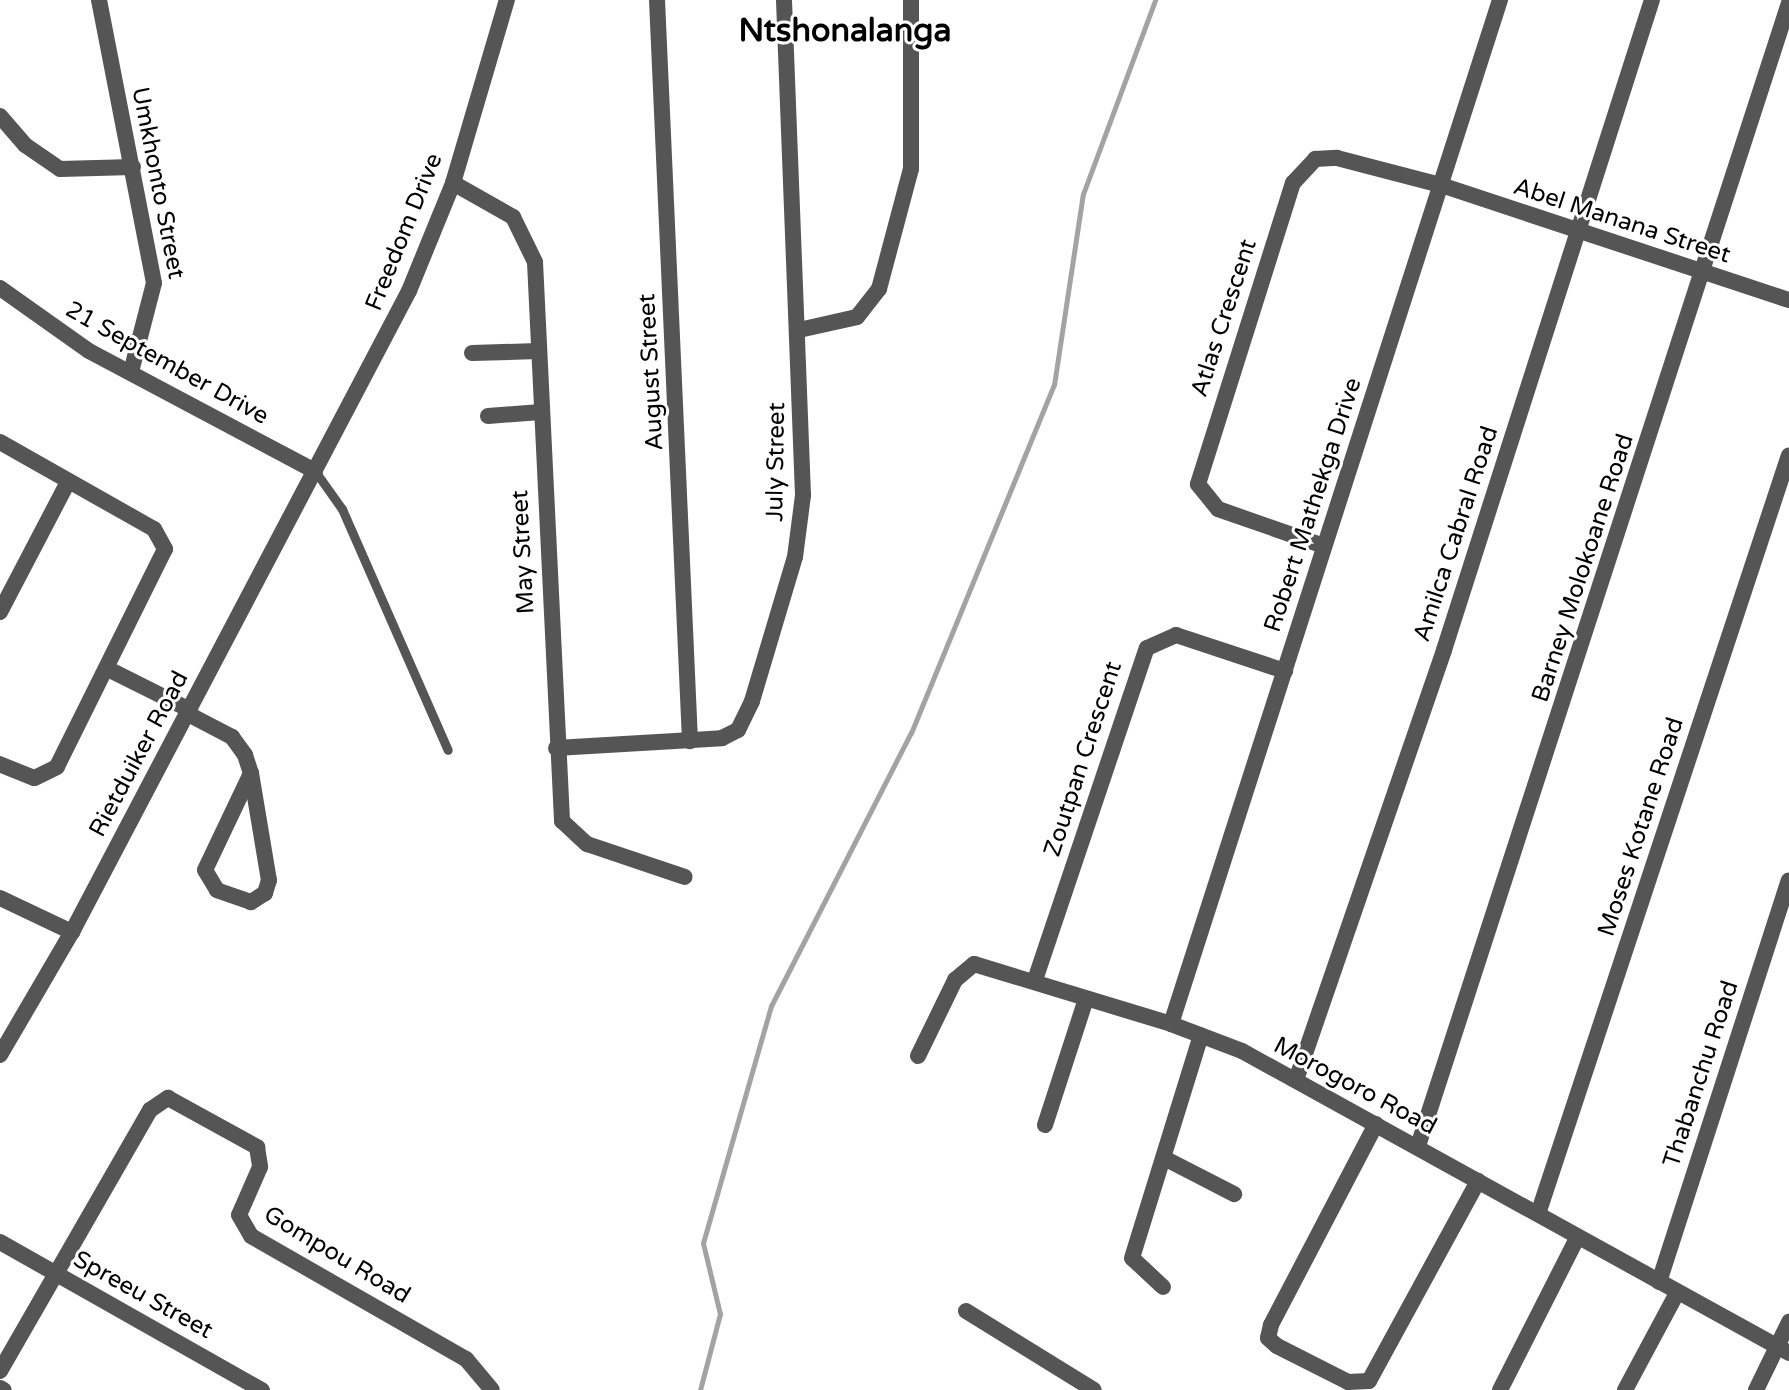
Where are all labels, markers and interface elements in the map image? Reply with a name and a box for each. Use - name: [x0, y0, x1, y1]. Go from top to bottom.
- district label: Ntshonalanga: [739, 12, 951, 50]
- street label: Umkhonto Street: [125, 85, 191, 281]
- street label: Freedom Drive: [359, 149, 449, 315]
- street label: Abel Manana Street: [1510, 172, 1734, 270]
- street label: Atlas Crescent: [1185, 236, 1263, 400]
- street label: August Street: [633, 293, 669, 451]
- street label: 21 September Drive: [60, 295, 274, 431]
- street label: Robert Mathekga Drive: [1258, 374, 1368, 636]
- street label: July Street: [761, 402, 791, 522]
- street label: Amilca Cabral Road: [1408, 423, 1504, 645]
- street label: Barney Molokoane Road: [1526, 430, 1640, 706]
- street label: May Street: [505, 489, 541, 615]
- street label: Zoutpan Crescent: [1038, 658, 1128, 860]
- street label: Rietduiker Road: [83, 666, 195, 842]
- street label: Moses Kotane Road: [1592, 714, 1690, 940]
- street label: Thabanchu Road: [1657, 977, 1745, 1171]
- street label: Morogoro Road: [1269, 1031, 1441, 1141]
- street label: Gompou Road: [259, 1200, 415, 1310]
- street label: Spreeu Street: [68, 1245, 218, 1345]

